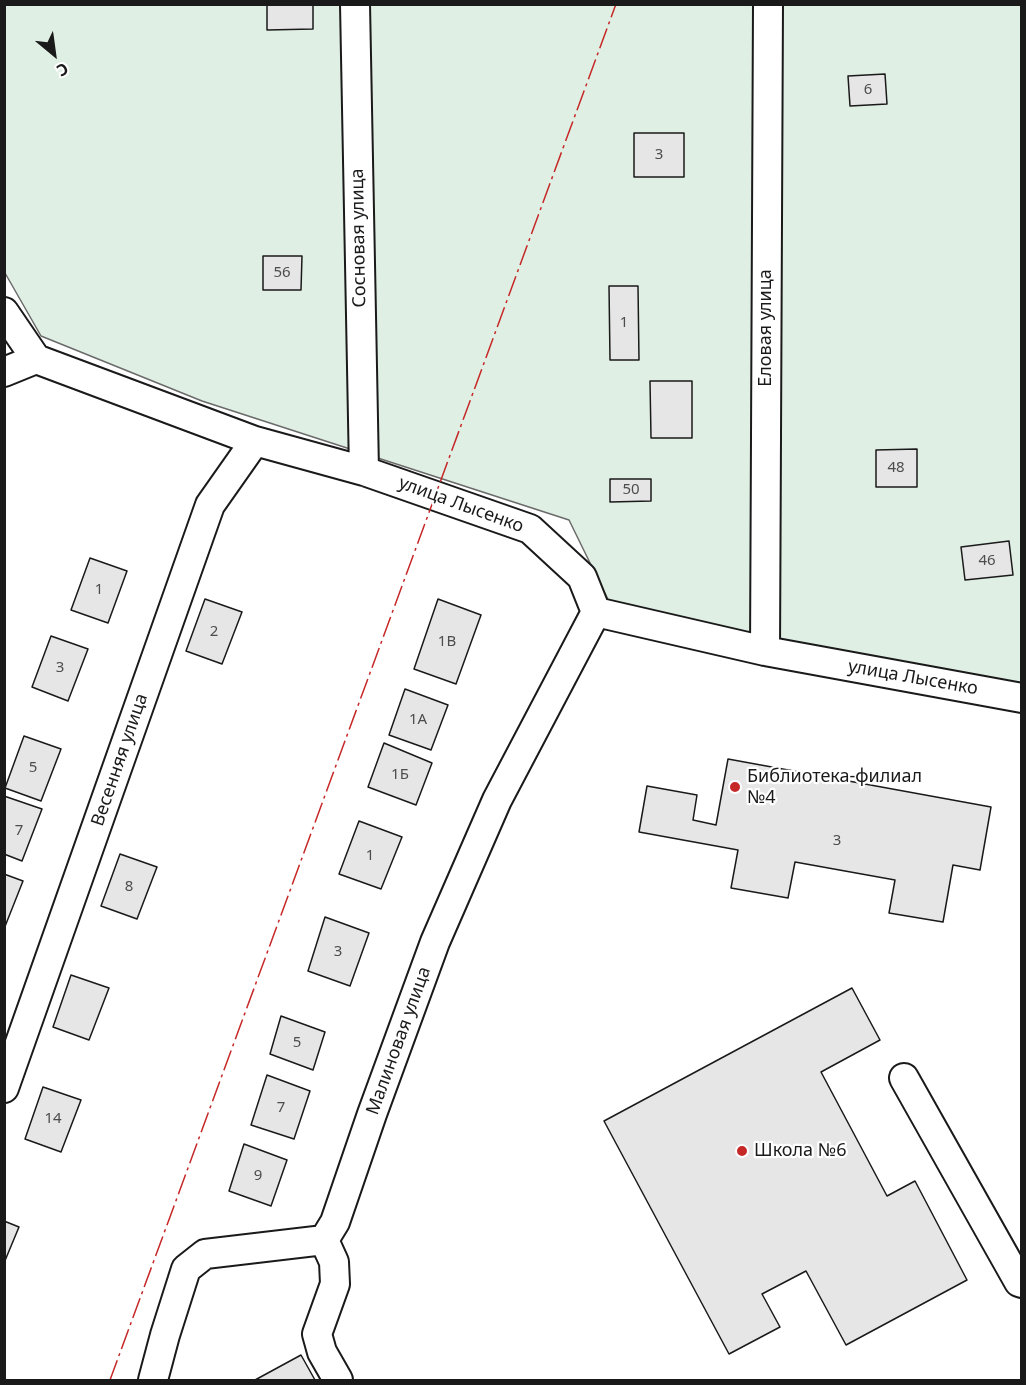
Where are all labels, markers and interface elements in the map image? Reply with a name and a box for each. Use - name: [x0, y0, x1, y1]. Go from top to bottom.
- north arrow: [24, 24, 84, 84]
- text: С: [53, 58, 73, 82]
- house number: 6: [864, 81, 872, 99]
- house number: 3: [655, 146, 663, 164]
- street label: Сосновая улица: [347, 168, 371, 308]
- house number: 56: [273, 264, 291, 282]
- street label: Еловая улица: [755, 269, 777, 387]
- house number: 1: [620, 314, 628, 332]
- house number: 48: [887, 459, 905, 477]
- street label: улица Лысенко: [396, 472, 526, 538]
- house number: 50: [622, 481, 640, 499]
- house number: 46: [978, 552, 996, 570]
- house number: 1: [95, 581, 103, 599]
- house number: 2: [210, 623, 218, 641]
- house number: 1В: [438, 633, 456, 651]
- street label: улица Лысенко: [846, 656, 980, 700]
- house number: 3: [56, 659, 64, 677]
- street label: Весенняя улица: [87, 691, 153, 829]
- house number: 1А: [409, 711, 427, 729]
- house number: 5: [29, 759, 37, 777]
- house number: 1Б: [391, 766, 409, 784]
- place label: Библиотека-филиал №4: [747, 766, 922, 808]
- marker: Библиотека-филиал №4: [728, 780, 742, 794]
- house number: 7: [15, 822, 23, 840]
- house number: 3: [833, 832, 841, 850]
- house number: 1: [366, 847, 374, 865]
- house number: 8: [125, 878, 133, 896]
- house number: 3: [334, 943, 342, 961]
- street label: Малиновая улица: [362, 964, 436, 1118]
- house number: 5: [293, 1034, 301, 1052]
- house number: 7: [277, 1099, 285, 1117]
- house number: 14: [44, 1110, 62, 1128]
- place label: Школа №6: [754, 1140, 846, 1162]
- marker: Школа №6: [735, 1144, 749, 1158]
- house number: 9: [254, 1167, 262, 1185]

